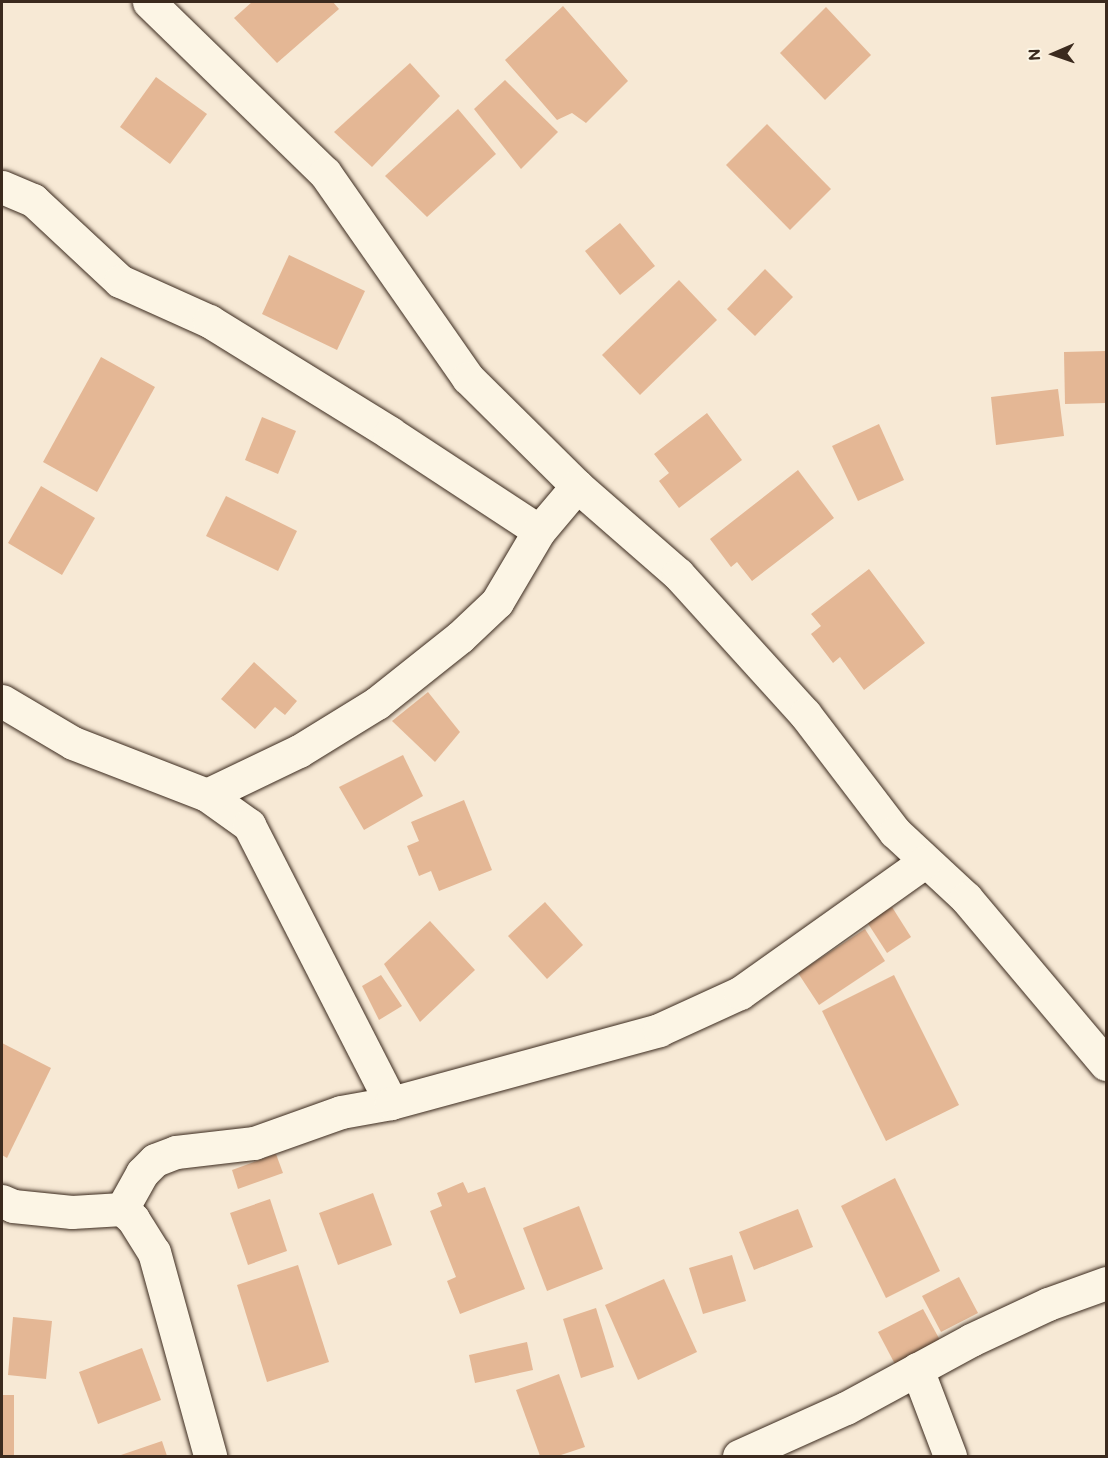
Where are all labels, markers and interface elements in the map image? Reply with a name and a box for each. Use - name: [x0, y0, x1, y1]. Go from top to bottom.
- north arrow: [1024, 24, 1084, 84]
- text: N: [1026, 48, 1045, 61]

